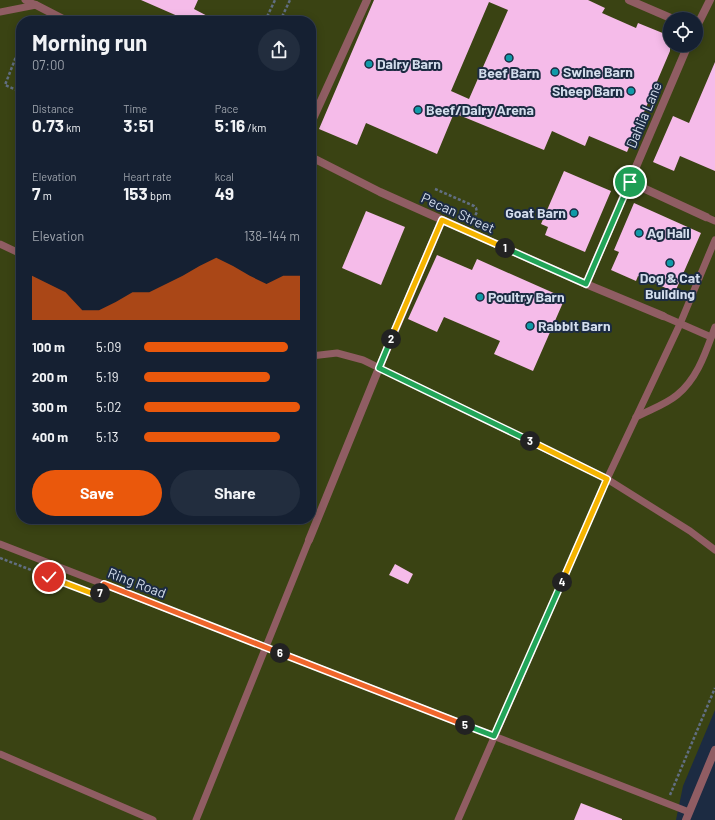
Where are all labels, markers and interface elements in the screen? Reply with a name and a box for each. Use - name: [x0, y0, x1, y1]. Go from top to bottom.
- map controls: [663, 12, 703, 52]
- button: locate: [663, 12, 703, 52]
- text: Morning run: [32, 29, 147, 55]
- button: share: [258, 29, 300, 71]
- marker: Beef Barn: [504, 53, 514, 63]
- place label: Dairy Barn: [377, 55, 441, 72]
- text: 07:00: [32, 57, 65, 73]
- marker: Dairy Barn: [364, 59, 374, 69]
- place label: Swine Barn: [563, 63, 633, 80]
- place label: Beef Barn: [478, 64, 540, 81]
- marker: Swine Barn: [550, 67, 560, 77]
- street label: Dahlia Lane: [622, 79, 665, 150]
- place label: Sheep Barn: [552, 82, 623, 99]
- marker: Sheep Barn: [626, 86, 636, 96]
- place label: Beef/Dairy Arena: [426, 101, 534, 118]
- text: Distance: [32, 102, 74, 115]
- text: Time: [123, 102, 147, 115]
- text: Pace: [215, 102, 238, 115]
- marker: Beef/Dairy Arena: [413, 105, 423, 115]
- text: 0.73: [32, 115, 64, 135]
- text: 3:51: [123, 115, 154, 135]
- text: 5:16: [215, 115, 245, 135]
- text: km: [64, 121, 81, 134]
- text: /km: [245, 121, 266, 134]
- pin: [613, 165, 647, 199]
- text: Elevation: [32, 170, 76, 183]
- text: Heart rate: [123, 170, 172, 183]
- text: kcal: [215, 170, 234, 183]
- icon: arrive: [619, 171, 641, 193]
- text: 7: [32, 183, 40, 203]
- text: 153: [123, 183, 148, 203]
- text: 49: [215, 183, 234, 203]
- text: m: [40, 189, 52, 202]
- text: bpm: [148, 189, 171, 202]
- street label: Pecan Street: [419, 189, 498, 236]
- place label: Goat Barn: [505, 204, 566, 221]
- marker: Goat Barn: [569, 208, 579, 218]
- place label: Ag Hall: [647, 224, 690, 241]
- text: Elevation: [32, 228, 84, 244]
- text: 138–144 m: [244, 228, 300, 244]
- marker: Ag Hall: [634, 228, 644, 238]
- pin: 1: [495, 238, 515, 258]
- text: 1: [503, 241, 507, 254]
- marker: Dog & Cat Building: [665, 258, 675, 268]
- place label: Dog & Cat Building: [640, 269, 700, 302]
- place label: Poultry Barn: [488, 288, 565, 305]
- marker: Poultry Barn: [475, 292, 485, 302]
- place label: Rabbit Barn: [538, 317, 611, 334]
- marker: Rabbit Barn: [525, 321, 535, 331]
- pin: 2: [381, 329, 401, 349]
- text: 2: [388, 332, 394, 345]
- text: 100 m: [32, 339, 65, 355]
- text: 5:09: [96, 339, 121, 355]
- text: 200 m: [32, 369, 68, 385]
- text: 5:19: [96, 369, 118, 385]
- text: 300 m: [32, 399, 67, 415]
- text: 5:02: [96, 399, 121, 415]
- text: 400 m: [32, 429, 68, 445]
- text: 5:13: [96, 429, 118, 445]
- pin: 3: [520, 431, 540, 451]
- text: 3: [527, 434, 533, 447]
- button: Save: [32, 470, 162, 516]
- button: Share: [170, 470, 300, 516]
- pin: [32, 560, 66, 594]
- street label: Ring Road: [106, 564, 169, 601]
- icon: check: [38, 566, 60, 588]
- pin: 4: [552, 572, 572, 592]
- text: 4: [559, 575, 565, 588]
- pin: 7: [90, 583, 110, 603]
- text: 7: [97, 586, 103, 599]
- pin: 6: [270, 643, 290, 663]
- text: 6: [277, 646, 283, 659]
- pin: 5: [455, 715, 475, 735]
- text: 5: [462, 718, 468, 731]

